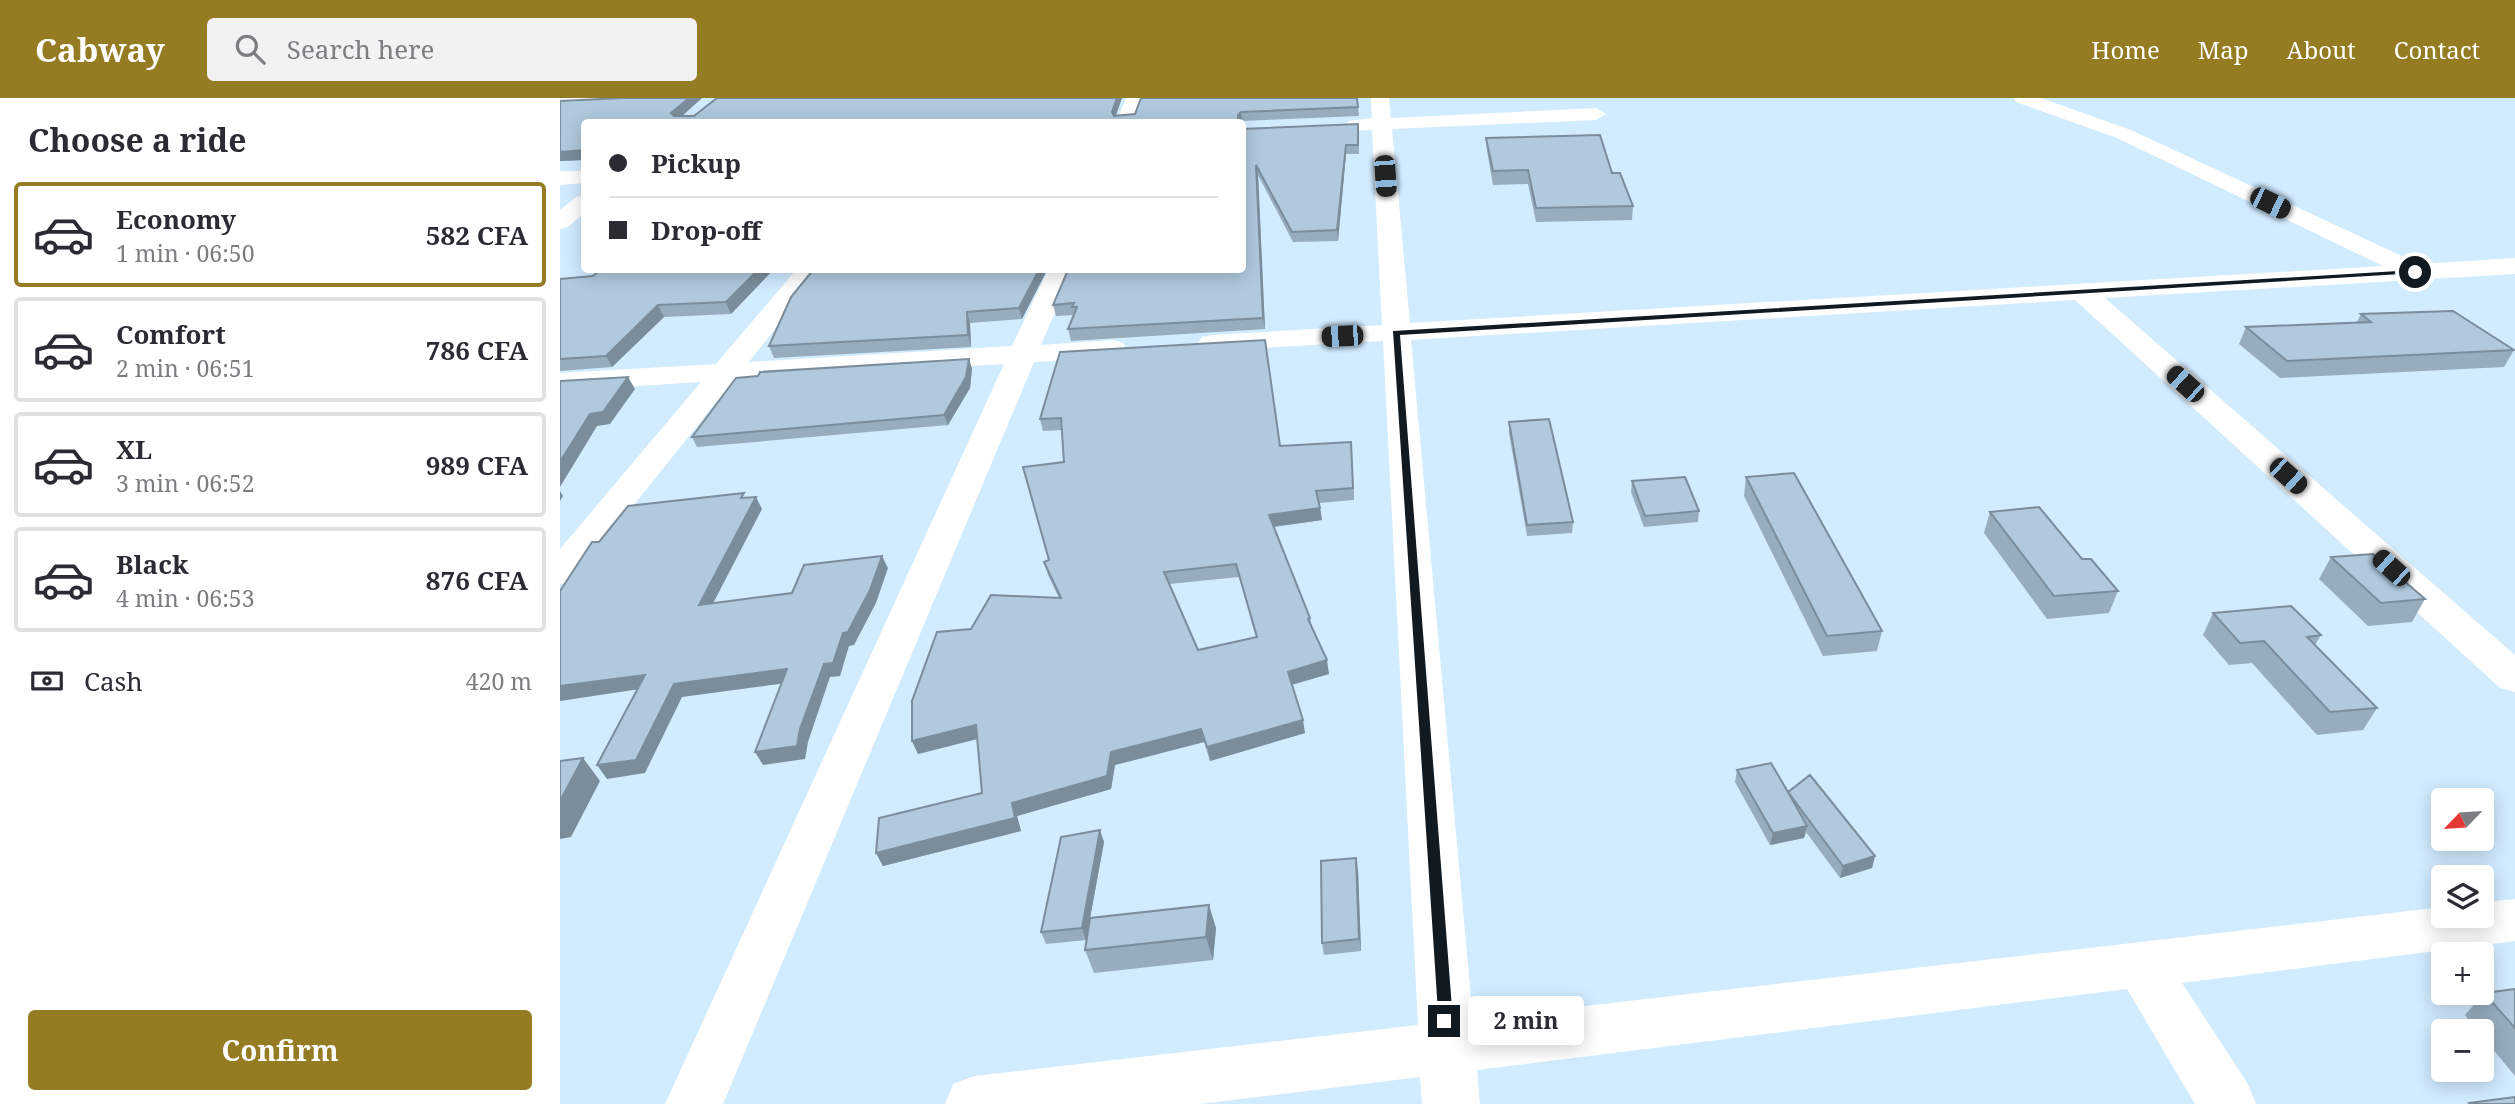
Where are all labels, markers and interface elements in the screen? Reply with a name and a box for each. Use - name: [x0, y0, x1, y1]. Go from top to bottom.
- search box: [207, 18, 697, 81]
- text: Cabway: [35, 27, 165, 72]
- icon: search: [231, 30, 269, 68]
- text: Search here: [287, 31, 434, 67]
- text: Home: [2091, 33, 2160, 66]
- text: Map: [2198, 33, 2249, 66]
- text: About: [2287, 33, 2356, 66]
- text: Contact: [2394, 33, 2480, 66]
- text: Choose a ride: [28, 118, 247, 161]
- text: Pickup: [651, 145, 741, 181]
- car: [1374, 154, 1397, 198]
- car: [2247, 184, 2294, 222]
- text: Economy: [116, 201, 236, 237]
- icon: car: [32, 203, 95, 266]
- text: Drop-off: [651, 212, 761, 248]
- text: 582 CFA: [426, 217, 528, 253]
- text: 1 min · 06:50: [116, 237, 254, 269]
- route start: [2399, 256, 2431, 288]
- text: Comfort: [116, 316, 226, 352]
- icon: car: [32, 318, 95, 381]
- car: [1321, 324, 1364, 348]
- text: 786 CFA: [426, 332, 528, 368]
- text: 2 min · 06:51: [116, 352, 254, 384]
- car: [2163, 362, 2208, 406]
- text: XL: [116, 431, 152, 467]
- icon: car: [32, 433, 95, 496]
- text: 989 CFA: [426, 447, 528, 483]
- car: [2266, 454, 2311, 498]
- text: 3 min · 06:52: [116, 467, 254, 499]
- text: Black: [116, 546, 189, 582]
- car: [2369, 546, 2414, 590]
- icon: car: [32, 548, 95, 611]
- text: 876 CFA: [426, 562, 528, 598]
- text: 4 min · 06:53: [116, 582, 254, 614]
- icon: cash: [28, 662, 66, 700]
- text: Cash: [84, 663, 143, 699]
- text: 420 m: [466, 665, 532, 697]
- north arrow: [2431, 788, 2494, 850]
- map controls: [2431, 788, 2494, 1082]
- button: layers: [2431, 865, 2494, 928]
- button: +: [2431, 942, 2494, 1005]
- callout: 2 min: [1468, 996, 1584, 1046]
- text: 2 min: [1493, 1004, 1559, 1036]
- route end: [1428, 1005, 1460, 1037]
- button: Confirm: [28, 1010, 532, 1090]
- button: −: [2431, 1019, 2494, 1082]

